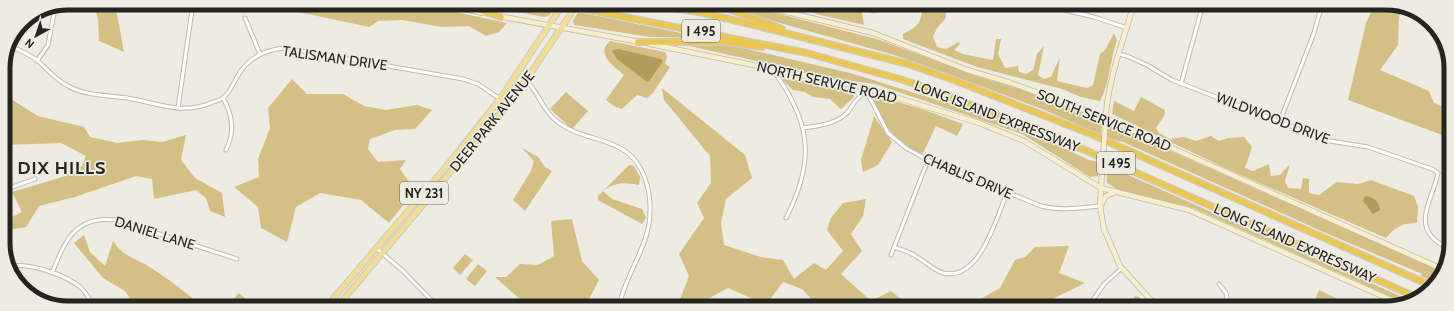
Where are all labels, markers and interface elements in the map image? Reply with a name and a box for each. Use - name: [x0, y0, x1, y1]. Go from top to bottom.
- north arrow: [16, 16, 56, 56]
- road number: I 495: [682, 20, 720, 42]
- text: N: [22, 36, 37, 52]
- street label: TALISMAN DRIVE: [281, 42, 389, 74]
- street label: NORTH SERVICE ROAD: [755, 57, 899, 107]
- street label: DEER PARK AVENUE: [446, 67, 538, 175]
- street label: LONG ISLAND EXPRESSWAY: [912, 76, 1083, 156]
- street label: SOUTH SERVICE ROAD: [1034, 85, 1174, 155]
- street label: WILDWOOD DRIVE: [1214, 88, 1333, 148]
- street label: CHABLIS DRIVE: [920, 149, 1016, 203]
- road number: I 495: [1097, 152, 1135, 174]
- district label: DIX HILLS: [17, 157, 107, 179]
- road number: NY 231: [400, 182, 448, 204]
- street label: LONG ISLAND EXPRESSWAY: [1211, 199, 1380, 287]
- street label: DANIEL LANE: [113, 212, 198, 254]

